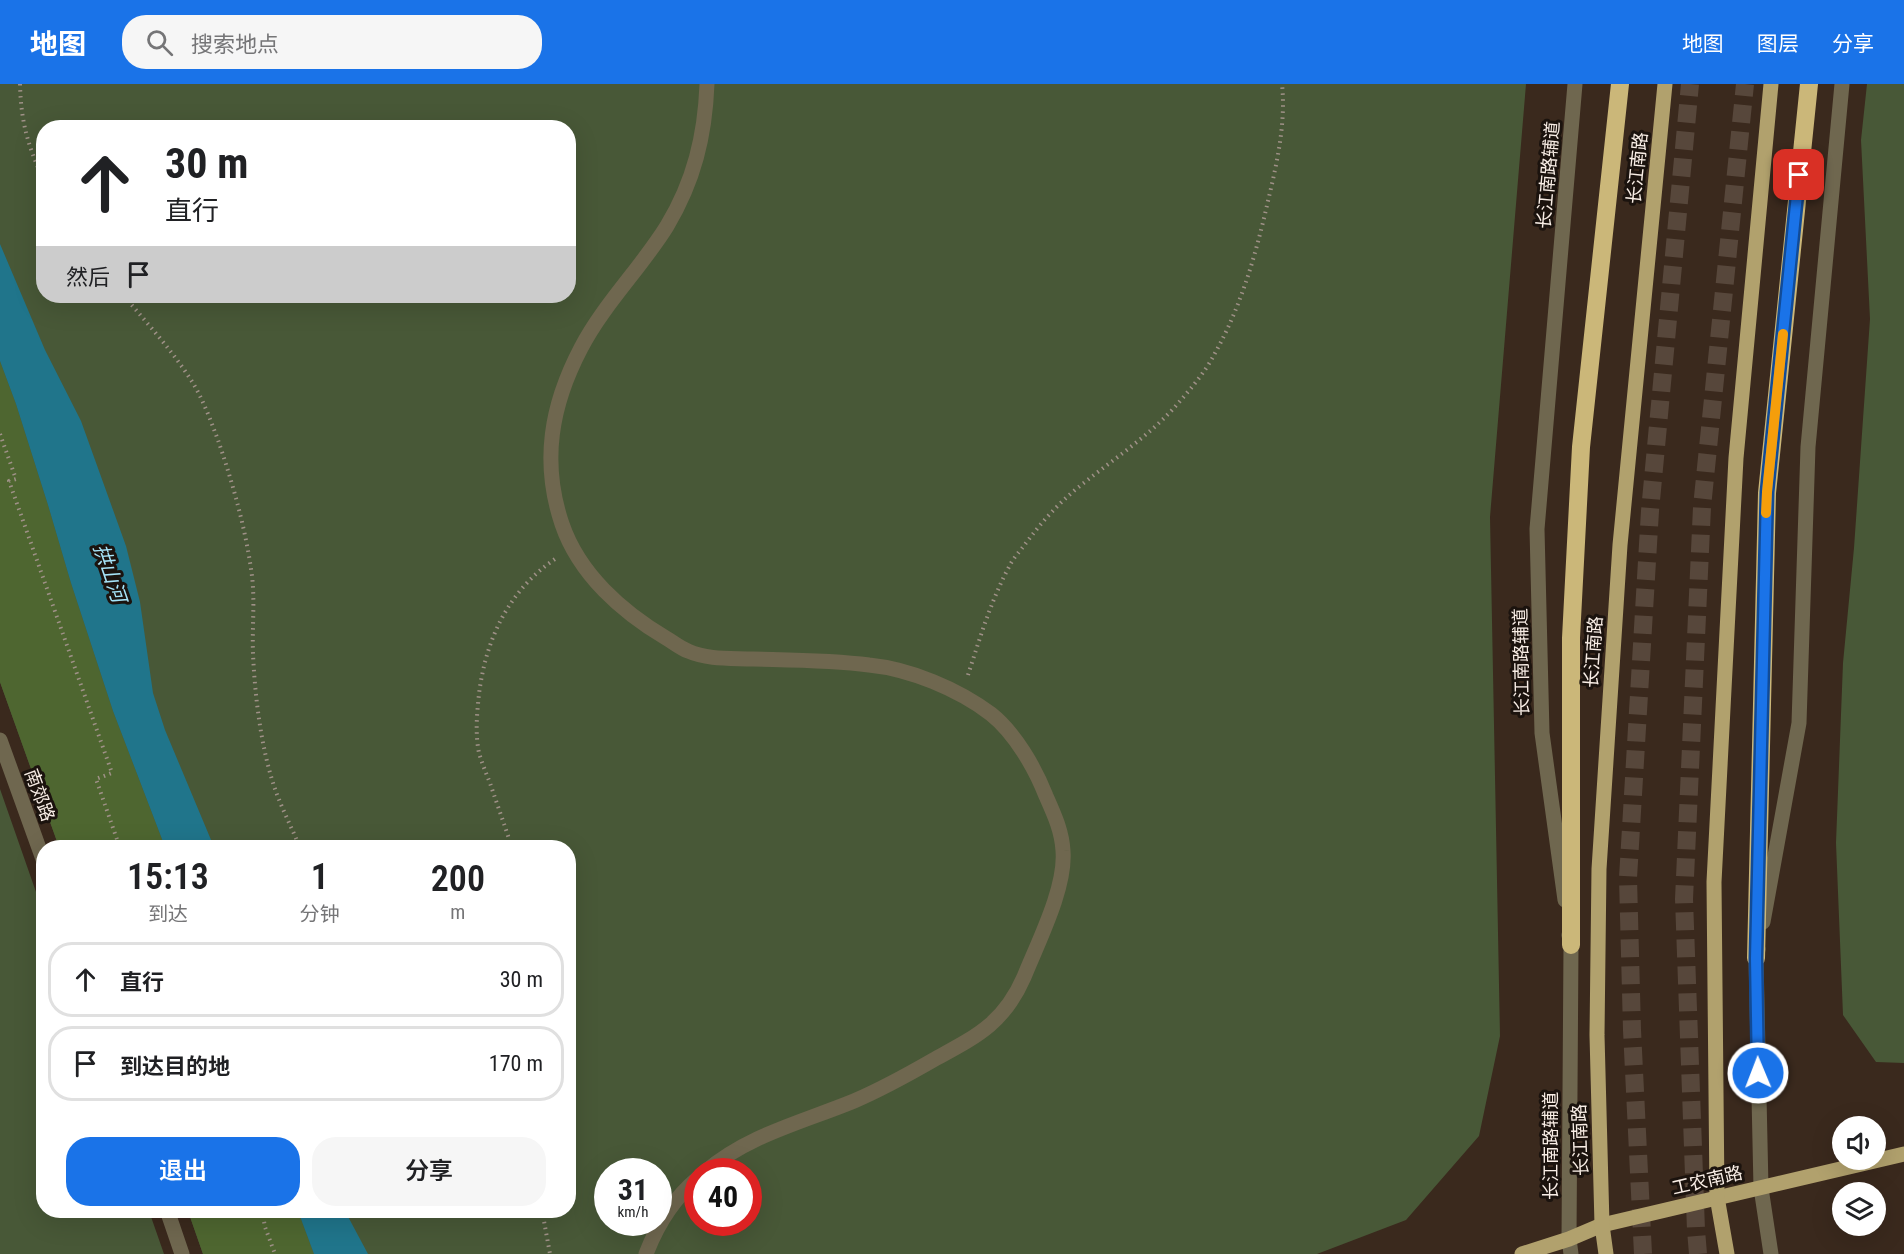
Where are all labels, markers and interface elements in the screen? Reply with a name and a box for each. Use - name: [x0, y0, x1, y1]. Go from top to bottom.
- search box: [122, 15, 542, 69]
- icon: search: [143, 26, 176, 59]
- text: 地图: [30, 28, 86, 61]
- text: 搜索地点: [191, 32, 279, 57]
- text: 地图: [1682, 32, 1724, 56]
- text: 图层: [1757, 32, 1799, 56]
- text: 分享: [1832, 32, 1874, 56]
- street label: 长江南路辅道: [1533, 120, 1563, 230]
- street label: 长江南路: [1623, 131, 1651, 205]
- text: 30 m: [165, 139, 248, 188]
- icon: ahead: [66, 144, 144, 222]
- pin: [1773, 149, 1824, 200]
- icon: arrive: [1782, 158, 1815, 191]
- text: 直行: [165, 195, 219, 227]
- icon: arrive: [122, 258, 155, 291]
- text: 然后: [66, 265, 110, 290]
- water label: 拱山河: [89, 541, 132, 609]
- street label: 长江南路辅道: [1510, 608, 1532, 716]
- street label: 长江南路: [1580, 615, 1606, 689]
- street label: 南郊路: [21, 766, 59, 824]
- text: 15:13: [127, 856, 209, 898]
- text: 1: [311, 856, 329, 898]
- text: 200: [431, 858, 485, 900]
- text: m: [450, 900, 465, 924]
- text: 到达: [148, 902, 188, 926]
- text: 分钟: [300, 902, 340, 926]
- icon: ahead: [69, 963, 102, 996]
- text: 30 m: [500, 967, 543, 992]
- text: 直行: [120, 970, 164, 995]
- position arrow: [1726, 1041, 1790, 1105]
- icon: arrive: [69, 1047, 102, 1080]
- text: 170 m: [489, 1051, 543, 1076]
- text: 到达目的地: [120, 1054, 230, 1079]
- street label: 长江南路辅道: [1540, 1092, 1561, 1200]
- street label: 长江南路: [1568, 1104, 1592, 1176]
- map controls: [1832, 1116, 1886, 1236]
- button: sound: [1832, 1116, 1886, 1170]
- button: 退出: [66, 1137, 300, 1206]
- button: 分享: [312, 1137, 546, 1206]
- speed limit sign: 40: [684, 1158, 762, 1236]
- street label: 工农南路: [1670, 1162, 1744, 1198]
- text: 31: [618, 1172, 648, 1207]
- button: layers: [1832, 1182, 1886, 1236]
- text: km/h: [618, 1203, 648, 1221]

